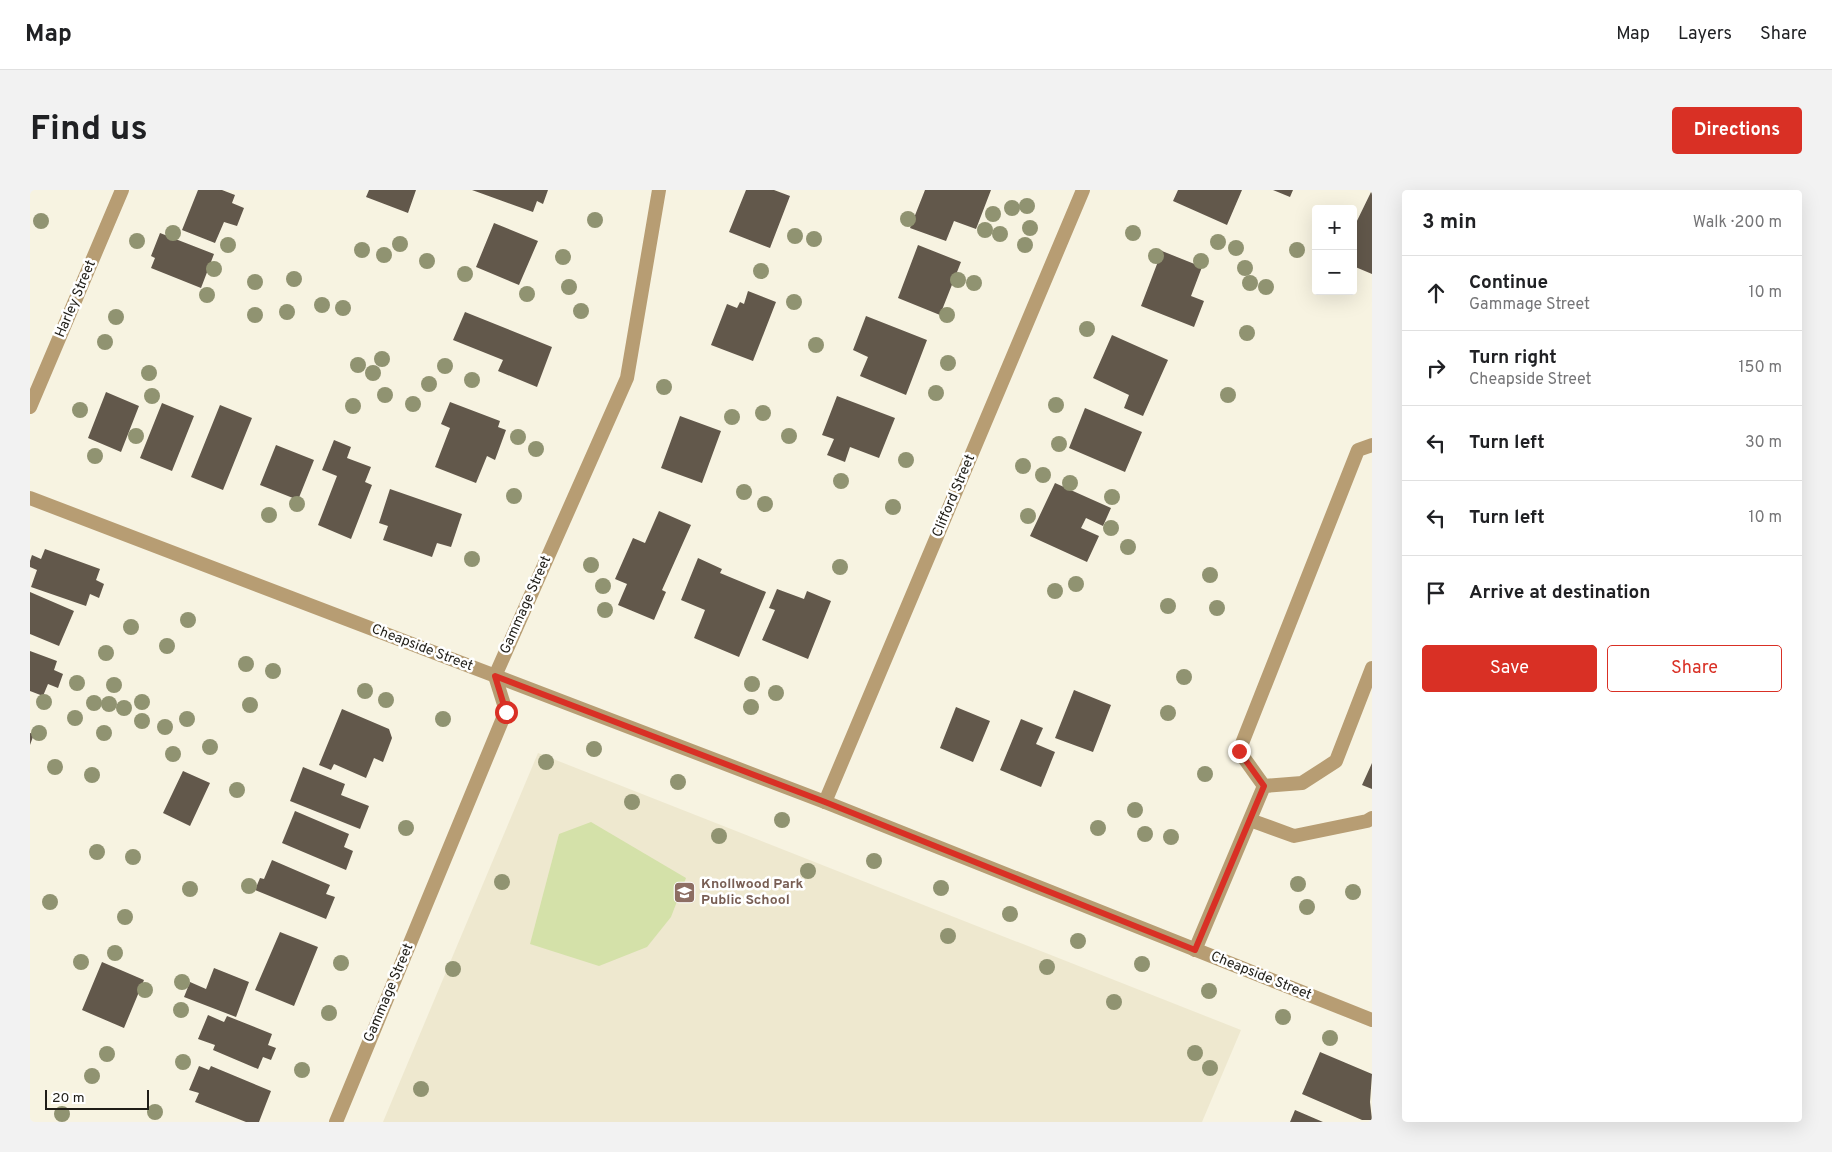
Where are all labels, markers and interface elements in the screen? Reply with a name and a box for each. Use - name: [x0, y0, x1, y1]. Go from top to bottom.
- text: Map: [25, 20, 72, 50]
- text: Map: [1616, 23, 1650, 46]
- text: Layers: [1678, 23, 1732, 46]
- text: Share: [1760, 23, 1807, 46]
- button: Directions: [1672, 107, 1802, 154]
- text: Find us: [30, 108, 148, 152]
- map controls: [1312, 205, 1357, 295]
- button: +: [1312, 205, 1357, 250]
- text: 3 min: [1422, 209, 1477, 236]
- text: Walk · 200 m: [1693, 213, 1782, 233]
- button: −: [1312, 250, 1357, 295]
- street label: Harley Street: [52, 258, 100, 340]
- text: Continue: [1469, 271, 1548, 295]
- icon: ahead: [1422, 279, 1450, 307]
- text: 10 m: [1748, 283, 1782, 303]
- text: Gammage Street: [1469, 295, 1590, 315]
- text: Turn right: [1469, 346, 1557, 370]
- icon: right: [1422, 354, 1450, 382]
- text: 150 m: [1739, 358, 1782, 378]
- text: Cheapside Street: [1469, 370, 1592, 390]
- icon: left: [1422, 429, 1450, 457]
- text: Turn left: [1469, 431, 1545, 455]
- text: 30 m: [1745, 433, 1782, 453]
- street label: Clifford Street: [929, 452, 979, 540]
- icon: left: [1422, 504, 1450, 532]
- text: Turn left: [1469, 506, 1545, 530]
- text: 10 m: [1748, 508, 1782, 528]
- street label: Gammage Street: [497, 553, 555, 657]
- icon: arrive: [1422, 579, 1450, 607]
- text: Arrive at destination: [1469, 581, 1650, 605]
- street label: Cheapside Street: [369, 621, 475, 675]
- button: Save: [1422, 645, 1597, 692]
- button: Share: [1607, 645, 1782, 692]
- route start: [495, 701, 518, 724]
- route end: [1228, 740, 1251, 763]
- place label: Knollwood Park Public School: [701, 876, 804, 909]
- school or university icon: Knollwood Park Public School: [673, 880, 697, 904]
- street label: Gammage Street: [360, 941, 418, 1045]
- street label: Cheapside Street: [1208, 948, 1314, 1004]
- scale bar: [45, 1087, 149, 1110]
- text: 20 m: [52, 1090, 85, 1107]

